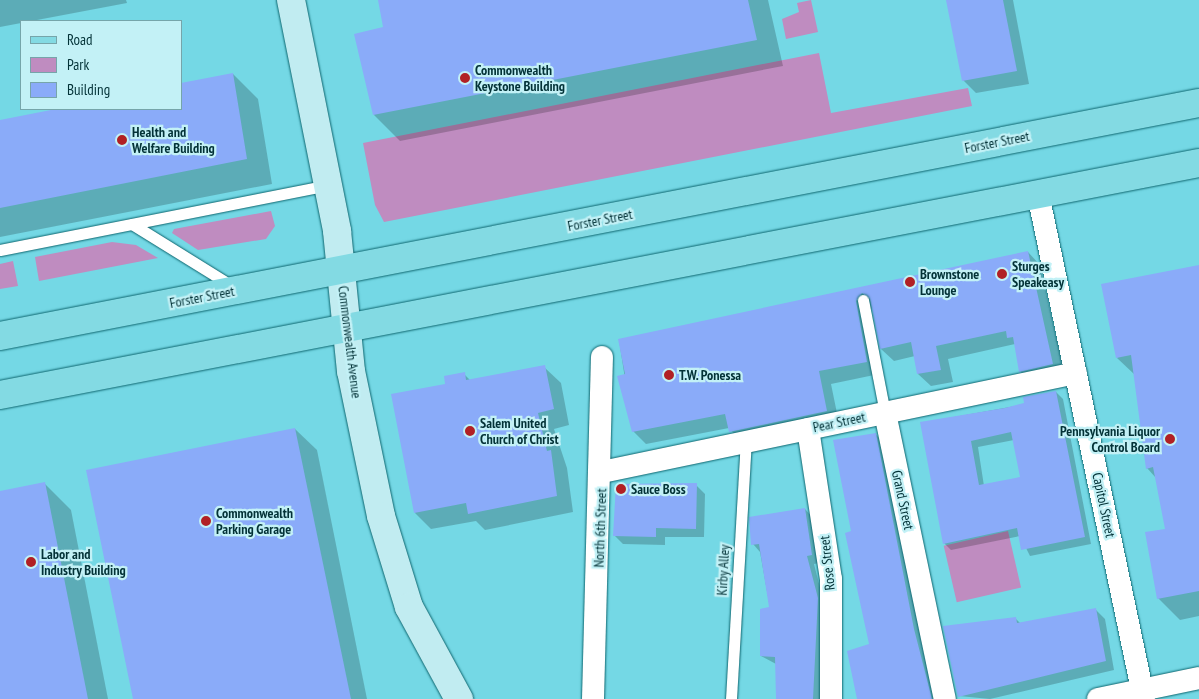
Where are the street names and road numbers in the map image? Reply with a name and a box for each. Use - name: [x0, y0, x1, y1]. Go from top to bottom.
- street label: Forster Street: [963, 127, 1031, 157]
- street label: Forster Street: [566, 205, 634, 235]
- street label: Forster Street: [168, 282, 236, 312]
- street label: Commonwealth Avenue: [335, 285, 365, 399]
- street label: Pear Street: [811, 408, 867, 436]
- street label: Grand Street: [888, 469, 918, 531]
- street label: Capitol Street: [1089, 471, 1119, 539]
- street label: North 6th Street: [590, 488, 610, 568]
- street label: Rose Street: [816, 535, 838, 591]
- street label: Kirby Alley: [713, 544, 733, 596]

